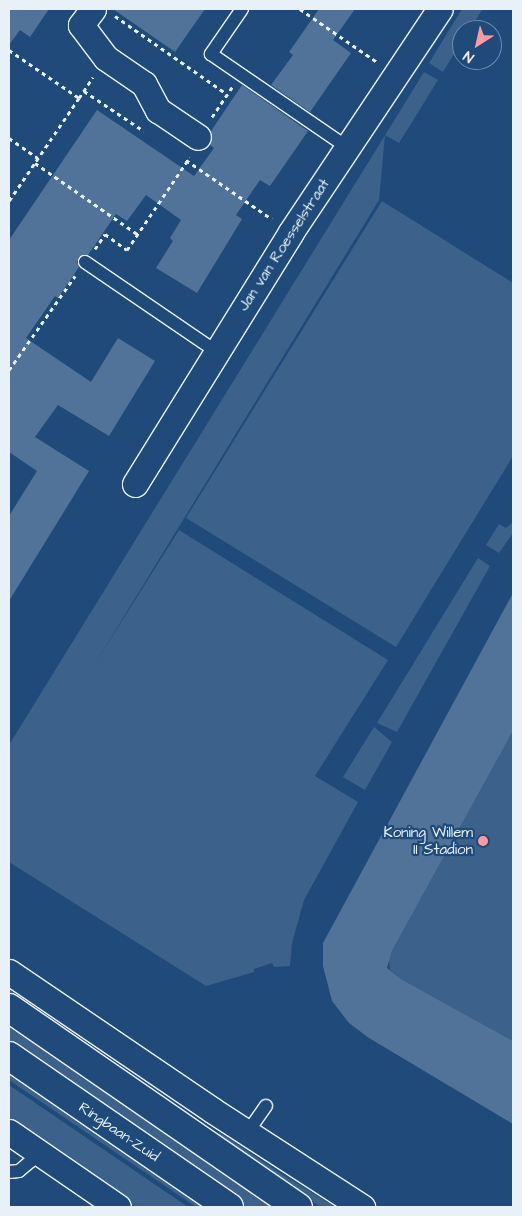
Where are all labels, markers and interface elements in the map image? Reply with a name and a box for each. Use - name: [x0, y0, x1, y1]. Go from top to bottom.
- north arrow: [452, 20, 502, 70]
- text: N: [460, 46, 478, 67]
- street label: Jan van Roesselstraat: [235, 176, 333, 314]
- place label: Koning Willem II Stadion: [384, 823, 473, 858]
- marker: Koning Willem II Stadion: [477, 835, 489, 847]
- street label: Ringbaan-Zuid: [75, 1098, 163, 1166]

